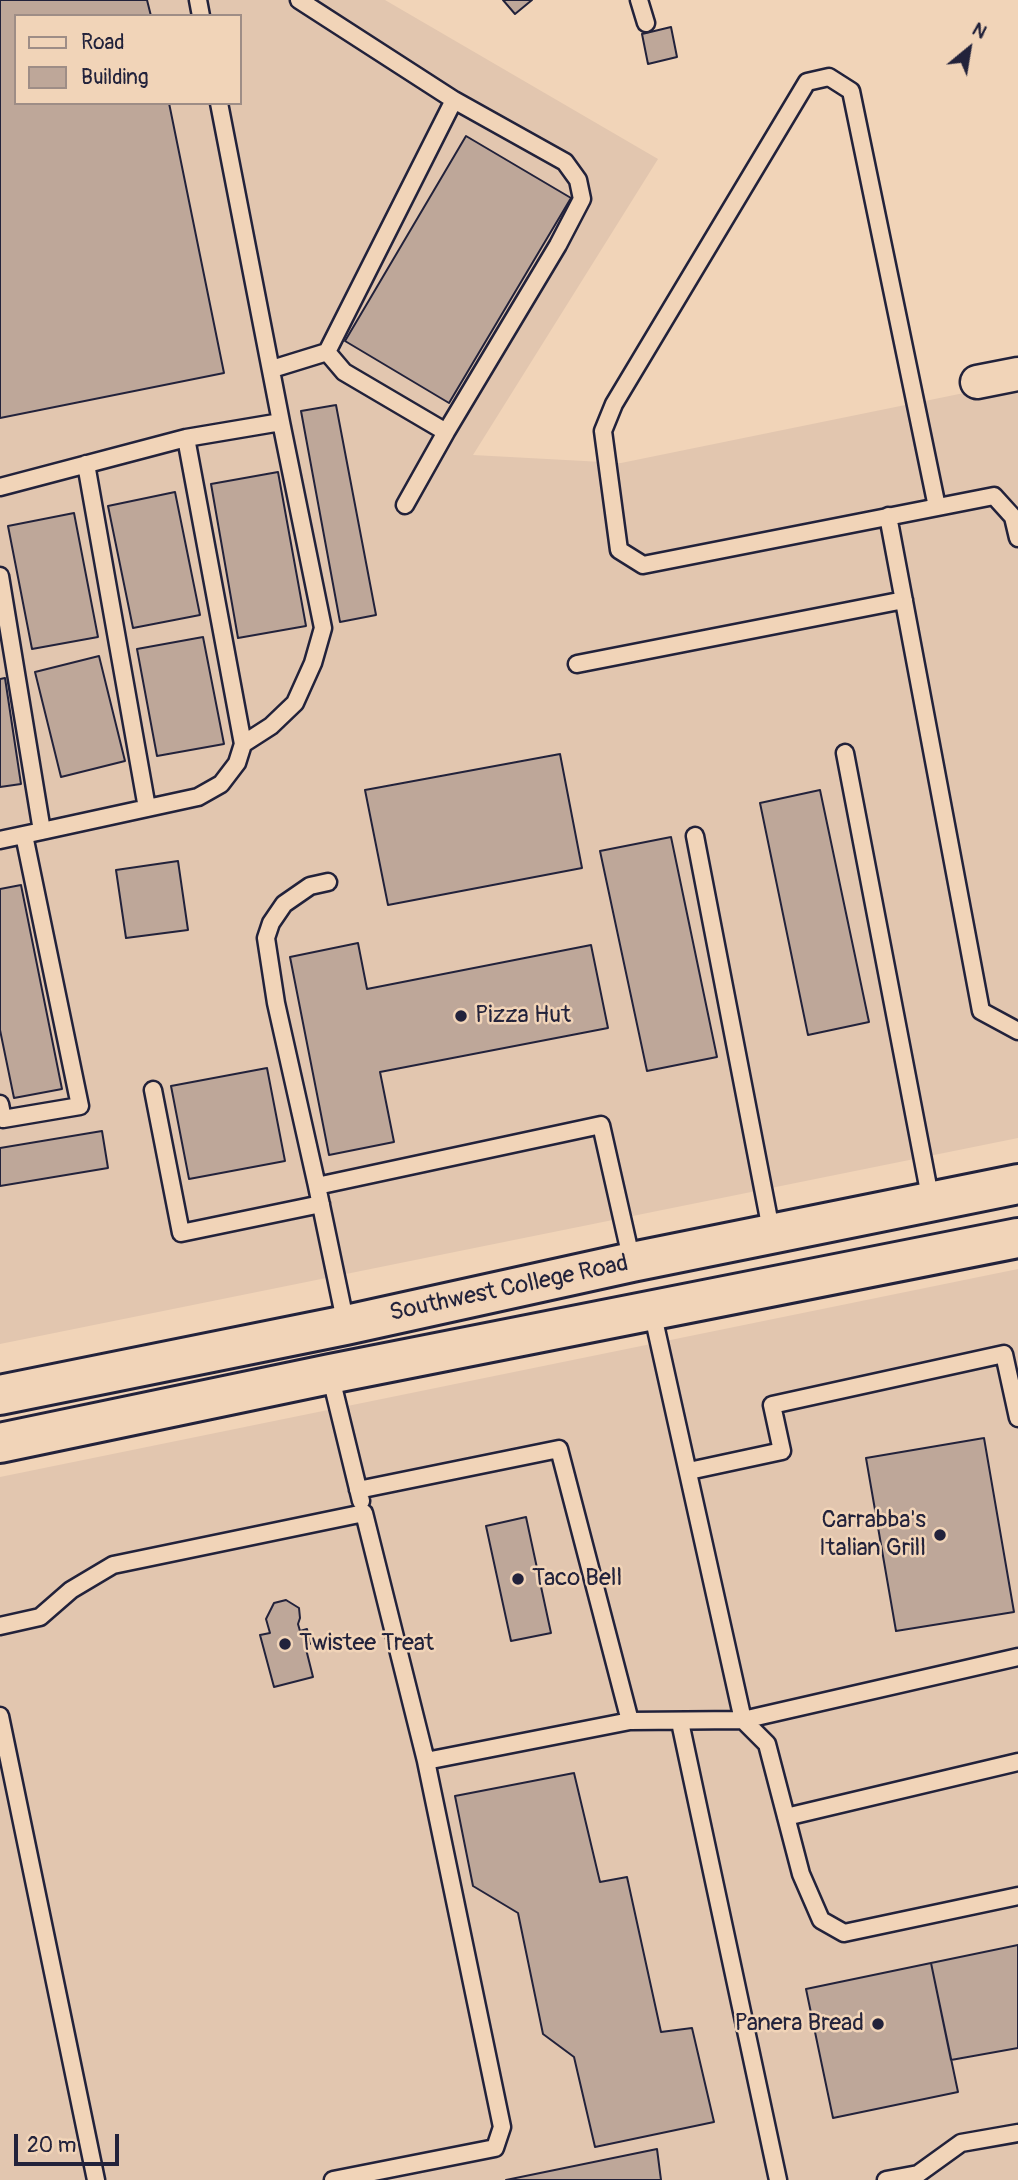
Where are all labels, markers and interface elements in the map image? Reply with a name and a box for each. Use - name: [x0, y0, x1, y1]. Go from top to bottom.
- legend: [14, 14, 242, 105]
- north arrow: [934, 14, 1004, 84]
- text: N: [968, 17, 991, 44]
- text: Road: [81, 29, 125, 56]
- text: Building: [81, 64, 148, 91]
- place label: Pizza Hut: [475, 1002, 571, 1030]
- marker: Pizza Hut: [453, 1008, 469, 1024]
- street label: Southwest College Road: [387, 1250, 631, 1328]
- place label: Carrabba's Italian Grill: [819, 1507, 926, 1563]
- marker: Carrabba's Italian Grill: [932, 1527, 948, 1543]
- place label: Taco Bell: [532, 1565, 622, 1593]
- marker: Taco Bell: [510, 1571, 526, 1587]
- place label: Twistee Treat: [299, 1630, 434, 1658]
- marker: Twistee Treat: [277, 1636, 293, 1652]
- place label: Panera Bread: [734, 2010, 864, 2038]
- marker: Panera Bread: [870, 2016, 886, 2032]
- scale bar: [18, 2120, 122, 2164]
- text: 20 m: [27, 2132, 76, 2159]

